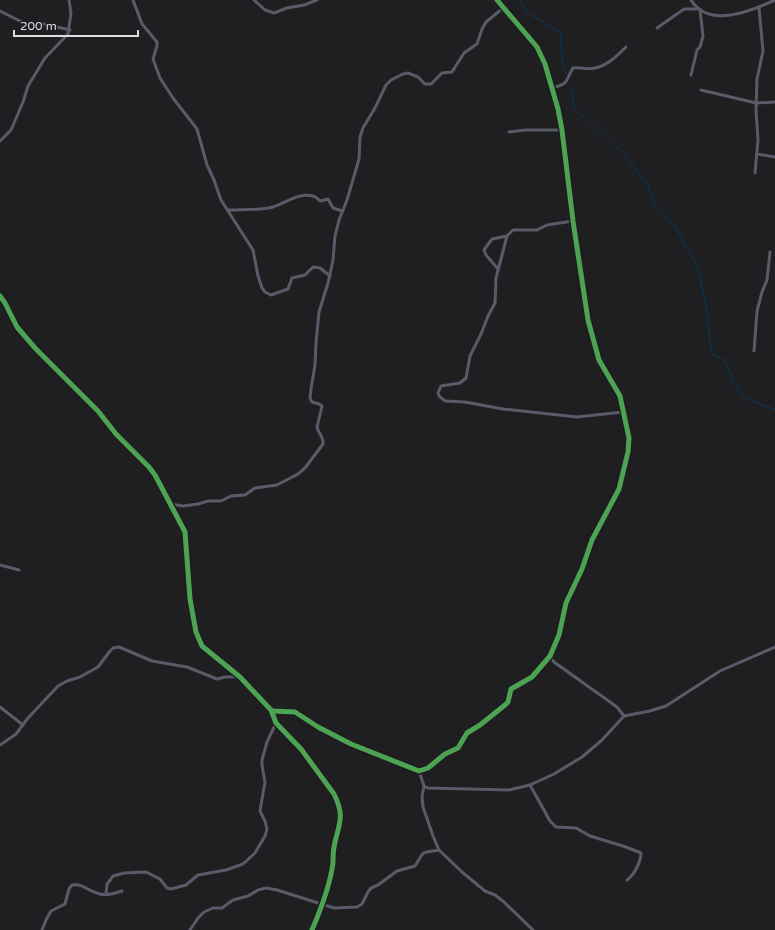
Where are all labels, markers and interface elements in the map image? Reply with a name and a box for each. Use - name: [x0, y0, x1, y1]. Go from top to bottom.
- scale bar: [14, 12, 138, 38]
- text: 200 m: [20, 19, 57, 33]

